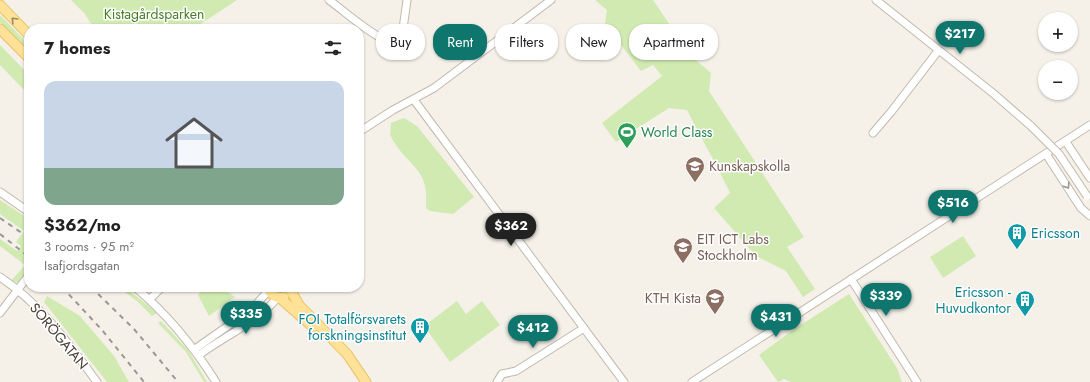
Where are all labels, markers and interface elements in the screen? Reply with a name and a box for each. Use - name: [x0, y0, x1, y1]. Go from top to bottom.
- park label: Kistagårdsparken: [104, 4, 204, 24]
- map controls: [1038, 12, 1078, 100]
- button: +: [1038, 12, 1078, 52]
- one-way arrow: [12, 17, 19, 25]
- pin: $217: [936, 21, 984, 55]
- chip: Buy: [376, 24, 425, 60]
- chip: Rent: [433, 24, 487, 60]
- chip: Filters: [495, 24, 558, 60]
- chip: New: [566, 24, 621, 60]
- chip: Apartment: [629, 24, 718, 60]
- text: $217: [944, 24, 976, 43]
- text: 7 homes: [44, 36, 111, 60]
- icon: filters: [322, 37, 344, 59]
- button: −: [1038, 60, 1078, 100]
- icon: home: [158, 107, 230, 179]
- sports icon: World Class: [616, 121, 638, 149]
- place label: World Class: [641, 122, 713, 142]
- school or university icon: Kunskapskolla: [684, 155, 706, 183]
- place label: Kunskapskolla: [709, 156, 790, 176]
- one-way arrow: [1062, 182, 1069, 189]
- pin: $516: [929, 190, 977, 224]
- text: $516: [937, 193, 969, 212]
- text: $362/mo: [44, 213, 121, 237]
- pin: $362: [487, 213, 535, 247]
- text: $362: [494, 216, 528, 235]
- building icon: Ericsson: [1006, 222, 1028, 250]
- place label: Ericsson: [1031, 223, 1080, 243]
- place label: EIT ICT Labs Stockholm: [697, 229, 769, 265]
- school or university icon: EIT ICT Labs Stockholm: [672, 236, 694, 264]
- text: 3 rooms · 95 m²: [44, 237, 134, 256]
- text: Isafjordsgatan: [44, 256, 120, 275]
- place label: Ericsson - Huvudkontor: [935, 282, 1011, 318]
- pin: $339: [862, 283, 910, 317]
- text: $339: [870, 286, 902, 305]
- school or university icon: KTH Kista: [704, 287, 726, 315]
- place label: KTH Kista: [645, 288, 701, 308]
- building icon: Ericsson - Huvudkontor: [1014, 289, 1036, 317]
- street label: SORÖGATAN: [25, 298, 93, 374]
- pin: $335: [222, 301, 270, 335]
- text: $335: [230, 304, 262, 323]
- pin: $431: [752, 304, 800, 338]
- text: $431: [760, 307, 792, 326]
- place label: FOI Totalförsvarets forskningsinstitut: [299, 309, 407, 345]
- pin: $412: [509, 315, 557, 349]
- building icon: FOI Totalförsvarets forskningsinstitut: [409, 316, 431, 344]
- text: $412: [517, 318, 549, 337]

